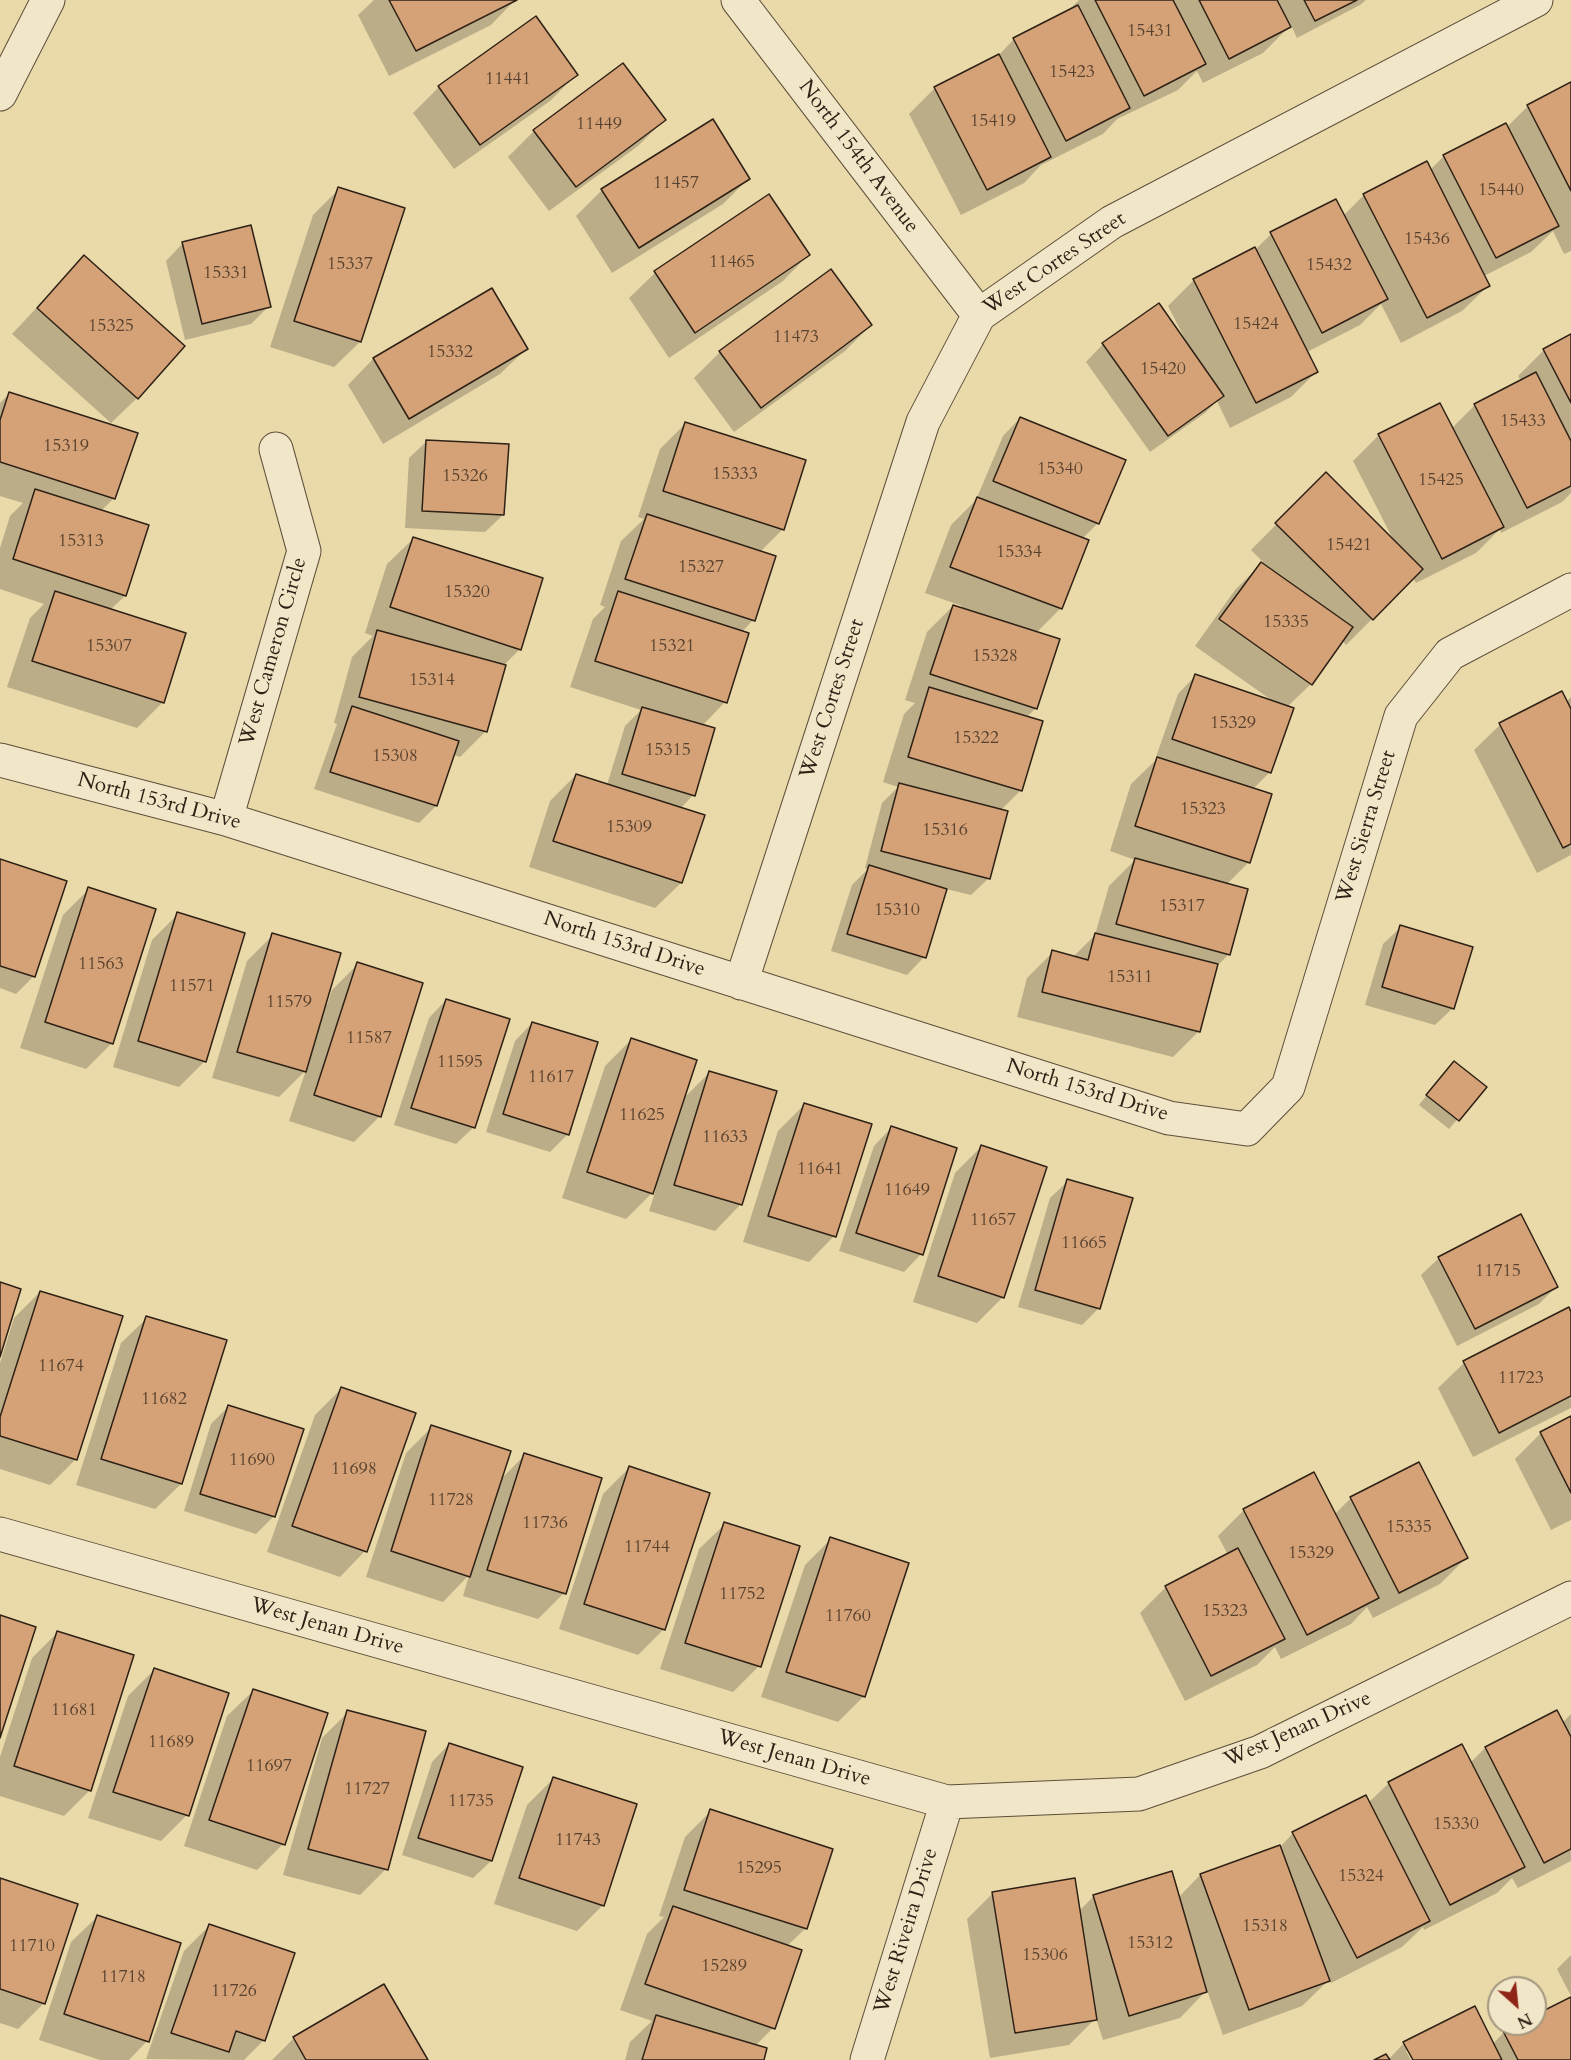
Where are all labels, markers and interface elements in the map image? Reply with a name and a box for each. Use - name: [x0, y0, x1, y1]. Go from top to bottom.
- house number: 15431: [1127, 21, 1173, 43]
- house number: 15423: [1049, 62, 1095, 84]
- house number: 11441: [485, 69, 531, 91]
- street label: North 154th Avenue: [792, 76, 924, 238]
- house number: 15419: [970, 111, 1016, 133]
- house number: 11449: [576, 114, 622, 136]
- house number: 11457: [653, 173, 699, 195]
- house number: 15440: [1478, 180, 1524, 202]
- street label: West Cortes Street: [979, 207, 1131, 321]
- house number: 15436: [1404, 229, 1450, 251]
- house number: 11465: [709, 252, 755, 274]
- house number: 15337: [327, 254, 373, 276]
- house number: 15432: [1306, 255, 1352, 277]
- house number: 15331: [203, 263, 249, 285]
- house number: 15424: [1233, 314, 1279, 336]
- house number: 15325: [88, 316, 134, 338]
- house number: 11473: [773, 327, 819, 349]
- house number: 15332: [427, 342, 473, 364]
- house number: 15420: [1140, 359, 1186, 381]
- house number: 15433: [1500, 411, 1546, 433]
- house number: 15319: [43, 436, 89, 458]
- house number: 15340: [1037, 459, 1083, 481]
- house number: 15333: [712, 464, 758, 486]
- house number: 15326: [442, 466, 488, 488]
- house number: 15425: [1418, 470, 1464, 492]
- house number: 15313: [58, 531, 104, 553]
- house number: 15421: [1326, 535, 1372, 557]
- house number: 15334: [996, 542, 1042, 564]
- street label: West Cameron Circle: [235, 555, 313, 749]
- house number: 15327: [678, 557, 724, 579]
- house number: 15320: [444, 582, 490, 604]
- house number: 15335: [1263, 612, 1309, 634]
- street label: West Cortes Street: [795, 616, 871, 782]
- house number: 15307: [86, 636, 132, 658]
- house number: 15321: [649, 636, 695, 658]
- house number: 15328: [972, 646, 1018, 668]
- house number: 15314: [409, 670, 455, 692]
- house number: 15329: [1210, 713, 1256, 735]
- house number: 15322: [953, 728, 999, 750]
- house number: 15315: [645, 740, 691, 762]
- house number: 15308: [372, 746, 418, 768]
- street label: West Sierra Street: [1332, 748, 1402, 906]
- street label: North 153rd Drive: [74, 768, 244, 836]
- house number: 15323: [1180, 799, 1226, 821]
- house number: 15309: [606, 817, 652, 839]
- house number: 15316: [922, 820, 968, 842]
- house number: 15317: [1159, 896, 1205, 918]
- house number: 15310: [874, 900, 920, 922]
- street label: North 153rd Drive: [540, 907, 708, 983]
- house number: 11563: [78, 954, 124, 976]
- house number: 15311: [1107, 967, 1153, 989]
- house number: 11571: [169, 976, 215, 998]
- house number: 11579: [266, 992, 312, 1014]
- house number: 11587: [346, 1028, 392, 1050]
- house number: 11595: [437, 1052, 483, 1074]
- street label: North 153rd Drive: [1003, 1054, 1171, 1128]
- house number: 11617: [528, 1067, 574, 1089]
- house number: 11625: [619, 1105, 665, 1127]
- house number: 11633: [702, 1127, 748, 1149]
- house number: 11641: [797, 1159, 843, 1181]
- house number: 11649: [884, 1180, 930, 1202]
- house number: 11657: [970, 1210, 1016, 1232]
- house number: 11665: [1061, 1233, 1107, 1255]
- house number: 11715: [1475, 1261, 1521, 1283]
- house number: 11674: [38, 1356, 84, 1378]
- house number: 11723: [1498, 1368, 1544, 1390]
- house number: 11682: [141, 1389, 187, 1411]
- house number: 11690: [229, 1450, 275, 1472]
- house number: 11698: [331, 1459, 377, 1481]
- house number: 11728: [428, 1490, 474, 1512]
- house number: 11736: [522, 1513, 568, 1535]
- house number: 15335: [1386, 1517, 1432, 1539]
- house number: 11744: [624, 1537, 670, 1559]
- house number: 15329: [1288, 1543, 1334, 1565]
- house number: 11752: [719, 1584, 765, 1606]
- street label: West Jenan Drive: [248, 1593, 406, 1661]
- house number: 15323: [1202, 1601, 1248, 1623]
- house number: 11760: [825, 1606, 871, 1628]
- street label: West Jenan Drive: [1221, 1686, 1375, 1774]
- house number: 11681: [51, 1700, 97, 1722]
- street label: West Jenan Drive: [715, 1725, 873, 1793]
- house number: 11689: [148, 1732, 194, 1754]
- house number: 11697: [246, 1756, 292, 1778]
- house number: 11727: [344, 1779, 390, 1801]
- house number: 11735: [448, 1791, 494, 1813]
- house number: 15330: [1433, 1814, 1479, 1836]
- house number: 11743: [555, 1830, 601, 1852]
- street label: West Riveira Drive: [870, 1845, 944, 2017]
- house number: 15295: [736, 1858, 782, 1880]
- house number: 15324: [1338, 1866, 1384, 1888]
- house number: 15318: [1242, 1916, 1288, 1938]
- house number: 15312: [1127, 1933, 1173, 1955]
- house number: 11710: [9, 1936, 55, 1958]
- house number: 15306: [1022, 1945, 1068, 1967]
- house number: 15289: [701, 1956, 747, 1978]
- house number: 11718: [100, 1967, 146, 1989]
- north arrow: [1487, 1976, 1547, 2036]
- house number: 11726: [211, 1981, 257, 2003]
- text: N: [1513, 2007, 1535, 2033]

